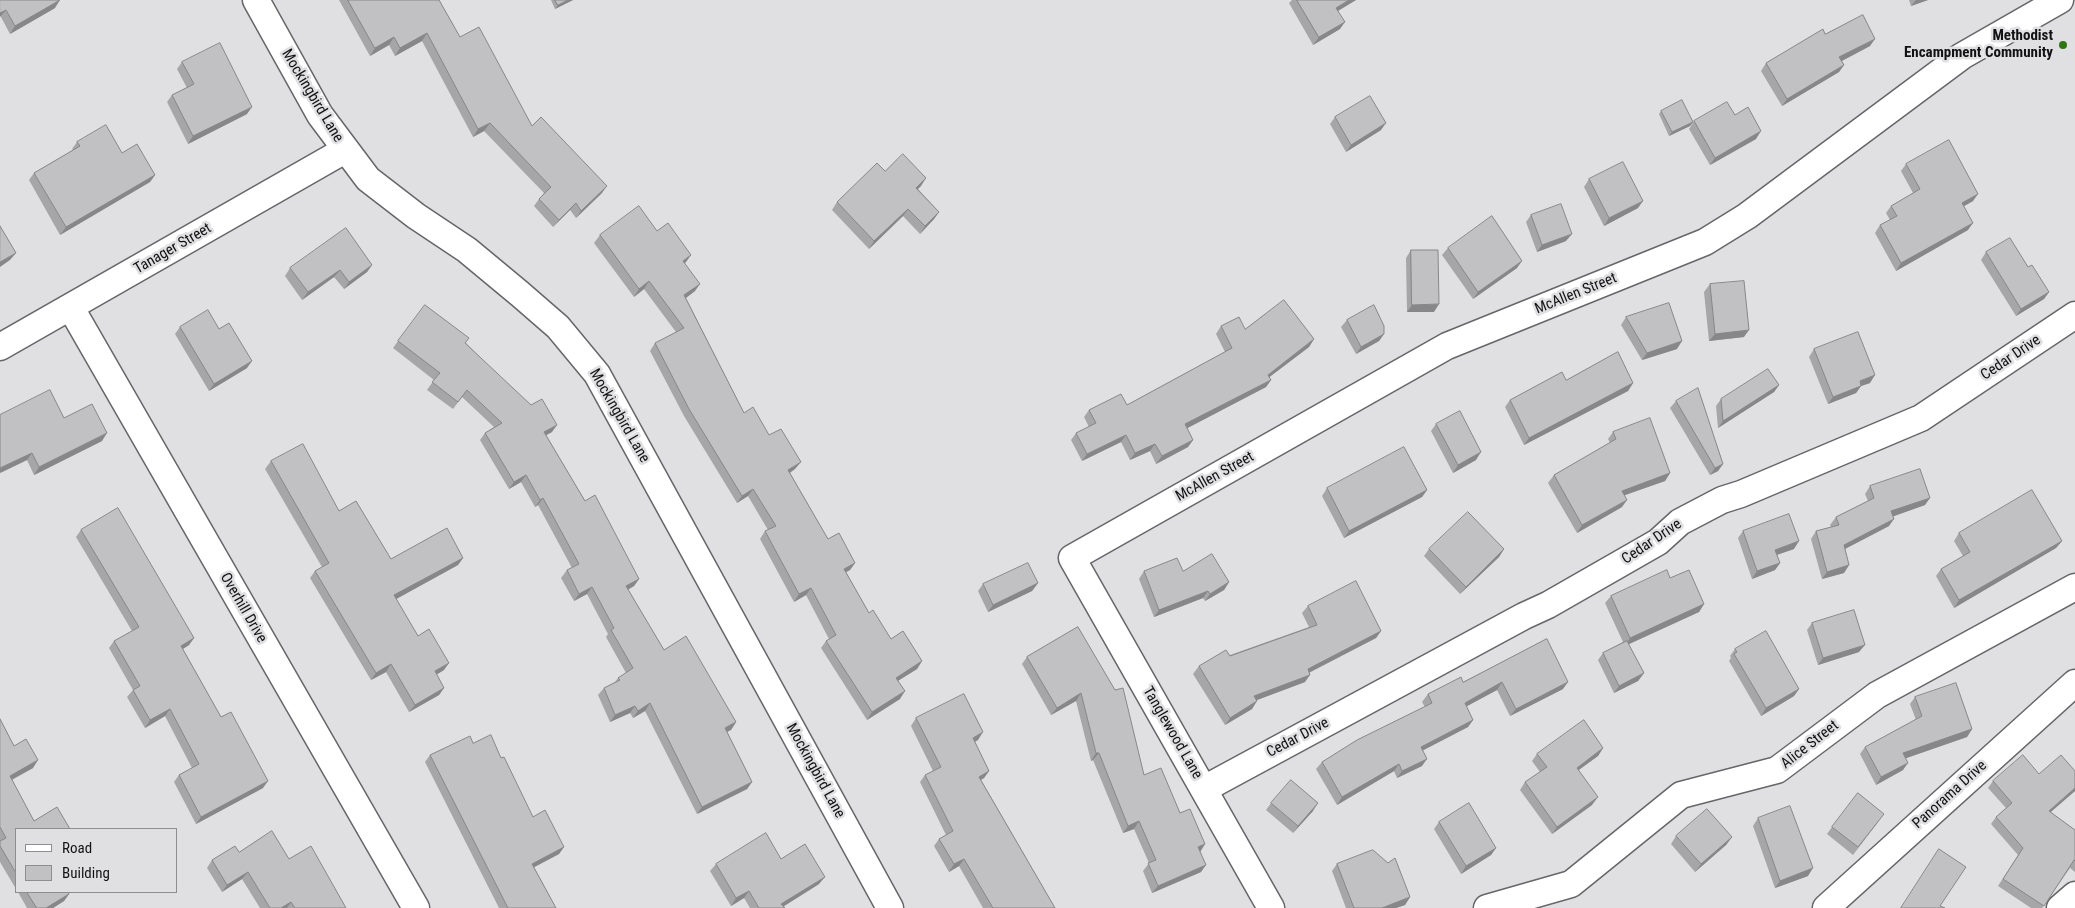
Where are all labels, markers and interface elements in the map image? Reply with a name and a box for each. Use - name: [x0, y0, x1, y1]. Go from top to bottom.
- place label: Methodist Encampment Community: [1904, 27, 2053, 62]
- marker: Methodist Encampment Community: [2057, 39, 2069, 51]
- street label: Mockingbird Lane: [277, 46, 347, 146]
- street label: Tanager Street: [131, 220, 215, 278]
- street label: McAllen Street: [1532, 269, 1620, 319]
- street label: Cedar Drive: [1978, 331, 2044, 385]
- street label: Mockingbird Lane: [585, 366, 653, 466]
- street label: McAllen Street: [1173, 448, 1257, 506]
- street label: Cedar Drive: [1619, 515, 1685, 569]
- street label: Overhill Drive: [216, 570, 270, 646]
- street label: Tanglewood Lane: [1138, 684, 1206, 782]
- street label: Cedar Drive: [1264, 714, 1332, 762]
- street label: Alice Street: [1778, 717, 1842, 773]
- street label: Mockingbird Lane: [782, 721, 848, 821]
- street label: Panorama Drive: [1909, 757, 1991, 833]
- legend: [15, 828, 178, 893]
- text: Road: [62, 839, 92, 857]
- text: Building: [62, 864, 110, 882]

